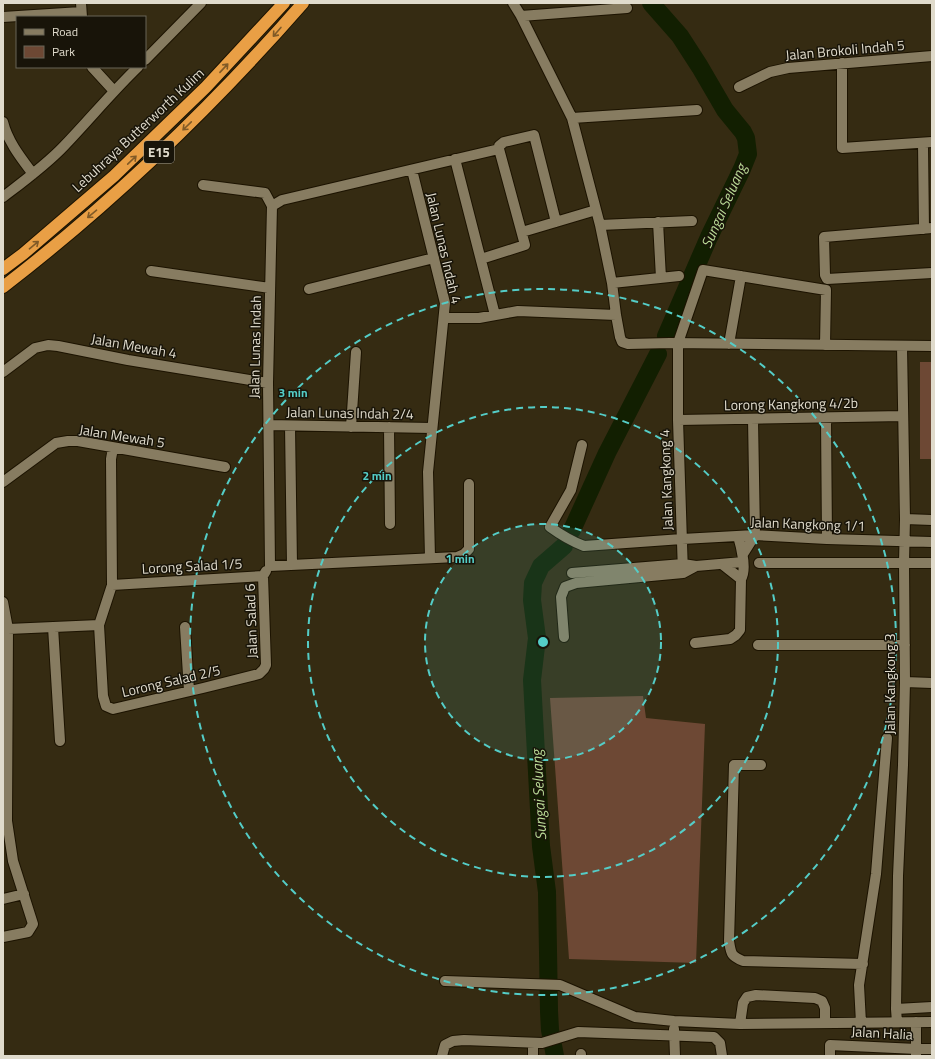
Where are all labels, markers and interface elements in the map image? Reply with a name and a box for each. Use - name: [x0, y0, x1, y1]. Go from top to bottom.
- legend: [16, 16, 146, 68]
- text: Road: [52, 22, 78, 41]
- one-way arrow: [273, 27, 282, 37]
- street label: Jalan Brokoli Indah 5: [784, 34, 906, 65]
- text: Park: [52, 42, 75, 61]
- street label: Lebuhraya Butterworth Kulim: [67, 63, 208, 197]
- one-way arrow: [219, 63, 229, 73]
- one-way arrow: [182, 121, 192, 131]
- road number: E15: [144, 141, 174, 163]
- one-way arrow: [127, 155, 137, 164]
- water label: Sungai Seluang: [695, 158, 753, 252]
- street label: Jalan Lunas Indah 4: [421, 190, 468, 306]
- one-way arrow: [86, 210, 97, 219]
- one-way arrow: [28, 240, 39, 249]
- street label: Jalan Lunas Indah: [243, 295, 266, 399]
- street label: Jalan Mewah 4: [90, 328, 179, 363]
- text: 3 min: [278, 383, 308, 402]
- street label: Lorong Kangkong 4/2b: [724, 392, 858, 415]
- street label: Jalan Lunas Indah 2/4: [286, 401, 414, 424]
- street label: Jalan Mewah 5: [78, 418, 167, 453]
- street label: Jalan Kangkong 4: [653, 429, 678, 531]
- text: 2 min: [362, 466, 392, 485]
- street label: Jalan Kangkong 1/1: [750, 511, 866, 536]
- text: 1 min: [445, 549, 475, 568]
- street label: Lorong Salad 1/5: [141, 552, 243, 579]
- street label: Jalan Salad 6: [239, 583, 262, 659]
- street label: Jalan Kangkong 3: [879, 633, 900, 735]
- centre of rings: [536, 635, 550, 649]
- street label: Lorong Salad 2/5: [119, 659, 222, 702]
- water label: Sungai Seluang: [525, 747, 552, 841]
- street label: Jalan Halia: [851, 1020, 913, 1045]

